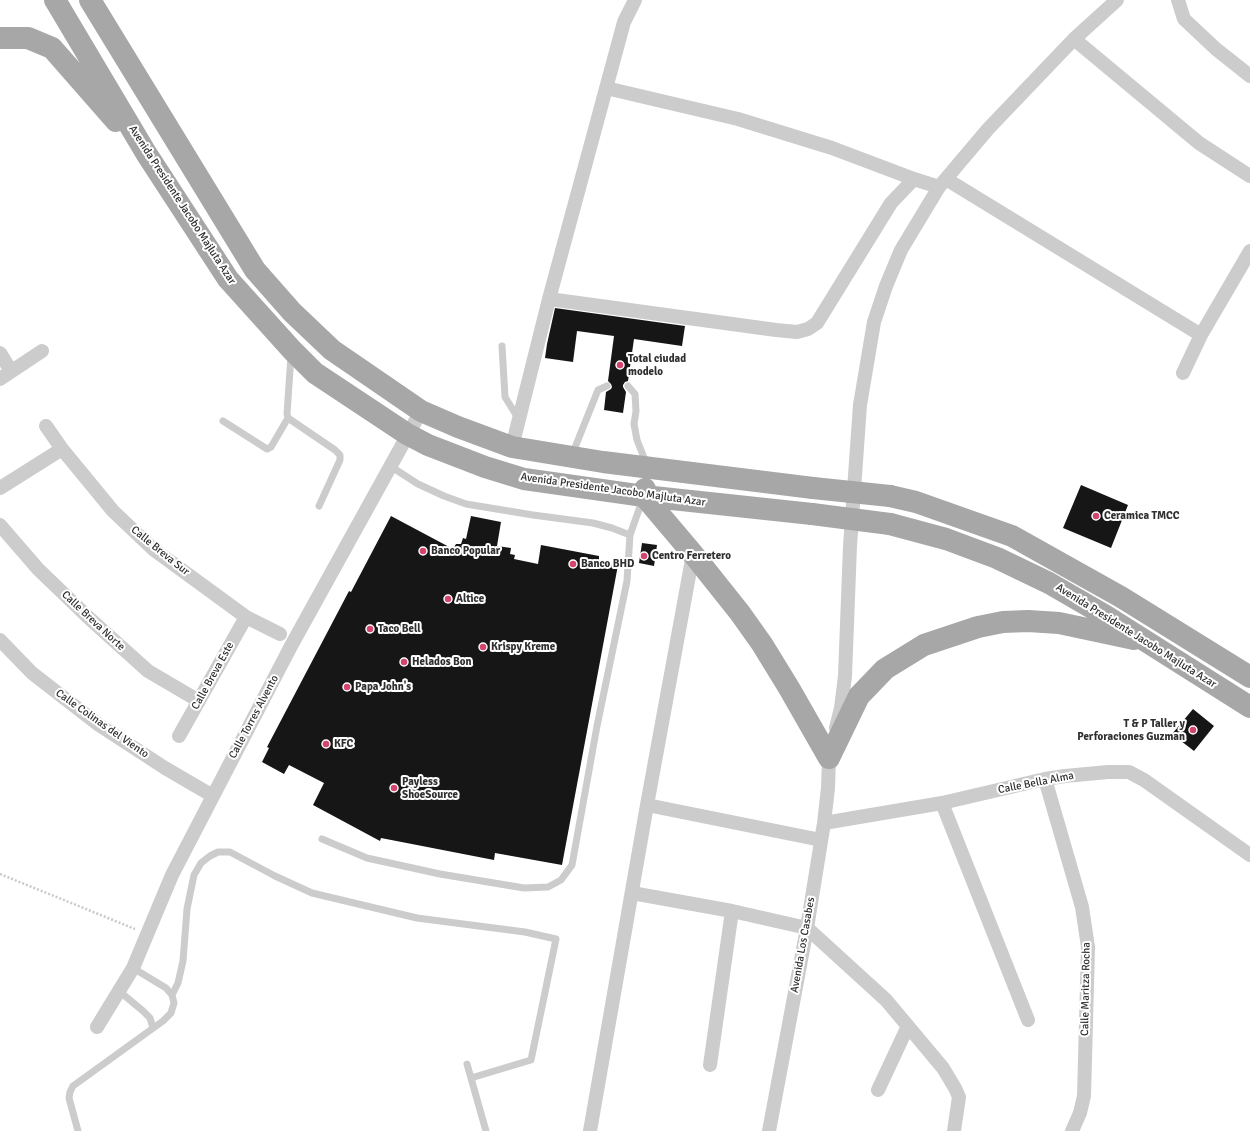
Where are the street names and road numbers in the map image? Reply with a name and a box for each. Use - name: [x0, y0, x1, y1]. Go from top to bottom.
- street label: Avenida Presidente Jacobo Majluta Azar: [126, 123, 238, 287]
- street label: Avenida Presidente Jacobo Majluta Azar: [520, 470, 706, 510]
- street label: Calle Breva Sur: [128, 523, 192, 579]
- street label: Avenida Presidente Jacobo Majluta Azar: [1053, 581, 1219, 691]
- street label: Calle Breva Norte: [59, 588, 127, 654]
- street label: Calle Breva Este: [189, 640, 237, 712]
- street label: Calle Torres Alvento: [226, 673, 282, 761]
- street label: Calle Colinas del Viento: [53, 687, 151, 761]
- street label: Calle Bella Alma: [997, 769, 1075, 797]
- street label: Avenida Los Casabes: [788, 896, 818, 994]
- street label: Calle Maritza Rocha: [1079, 942, 1093, 1036]

